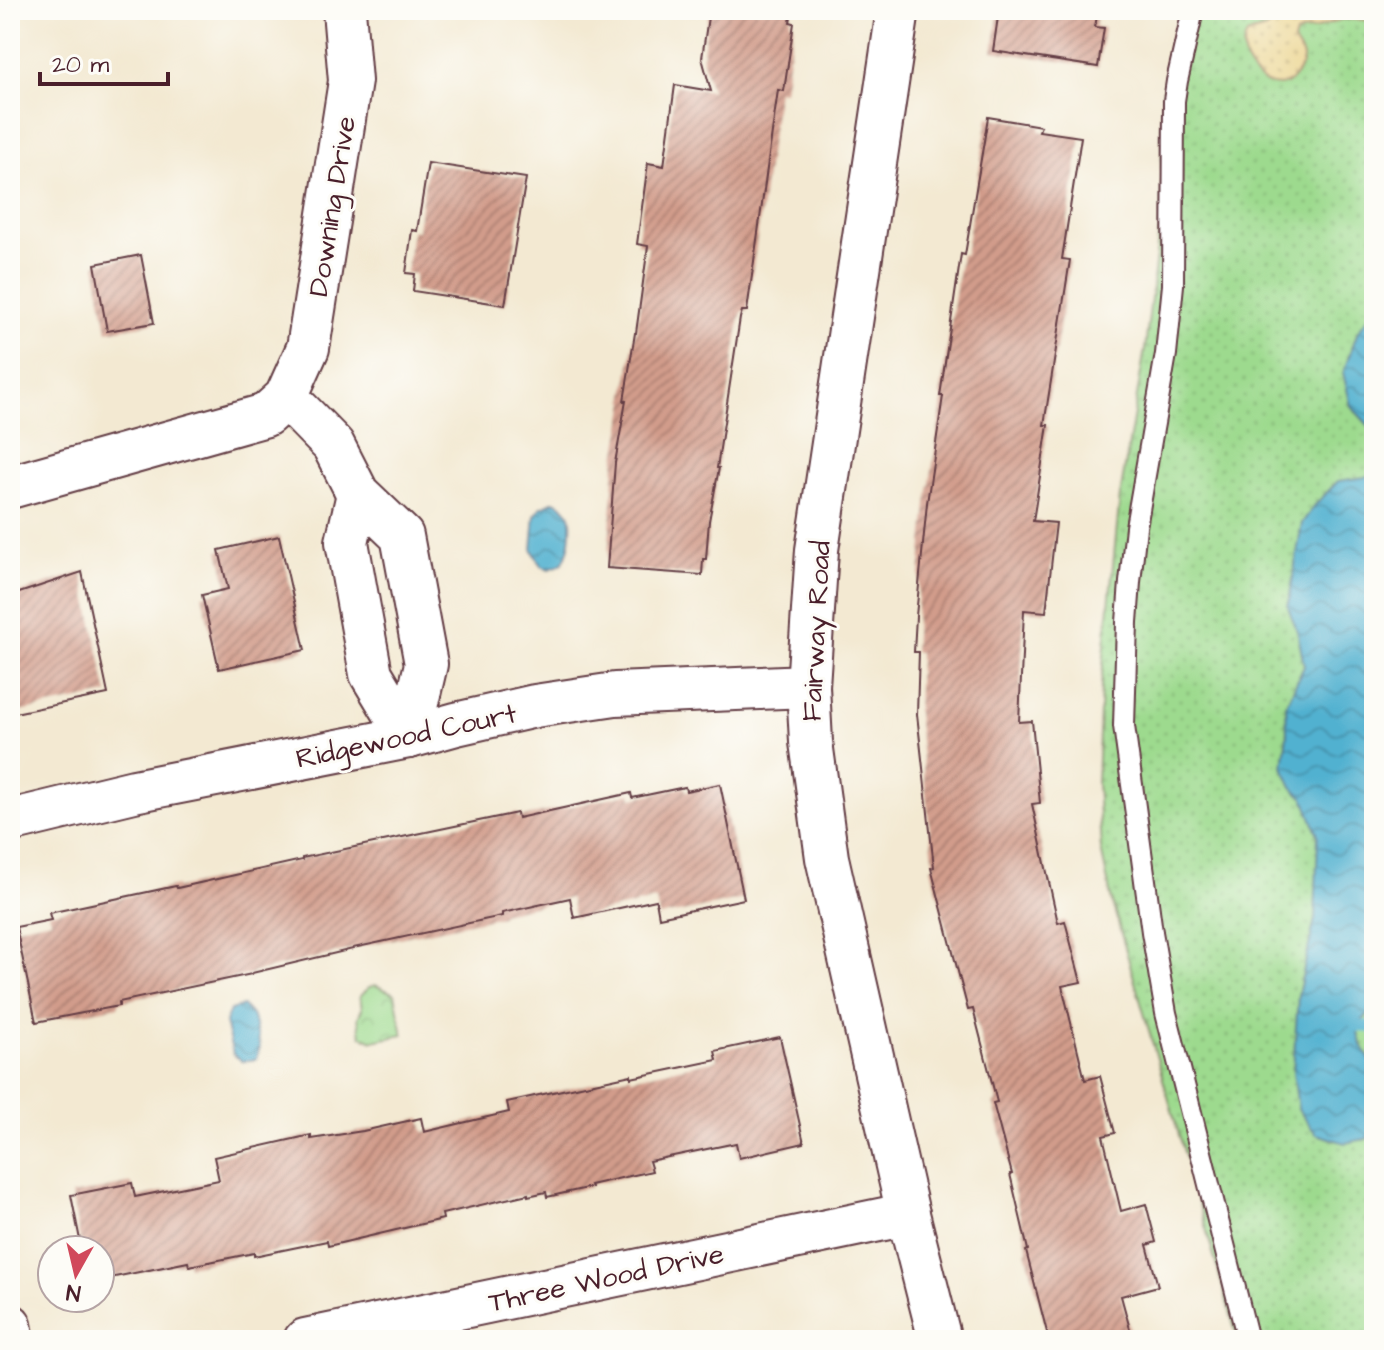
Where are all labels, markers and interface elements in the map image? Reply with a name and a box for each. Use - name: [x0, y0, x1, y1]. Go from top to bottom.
- scale bar: [40, 36, 168, 86]
- text: 20 m: [52, 48, 109, 82]
- street label: Downing Drive: [299, 113, 367, 299]
- street label: Fairway Road: [792, 540, 843, 723]
- street label: Ridgewood Court: [292, 694, 521, 780]
- north arrow: [36, 1234, 116, 1314]
- street label: Three Wood Drive: [485, 1235, 727, 1322]
- text: N: [64, 1276, 82, 1309]

